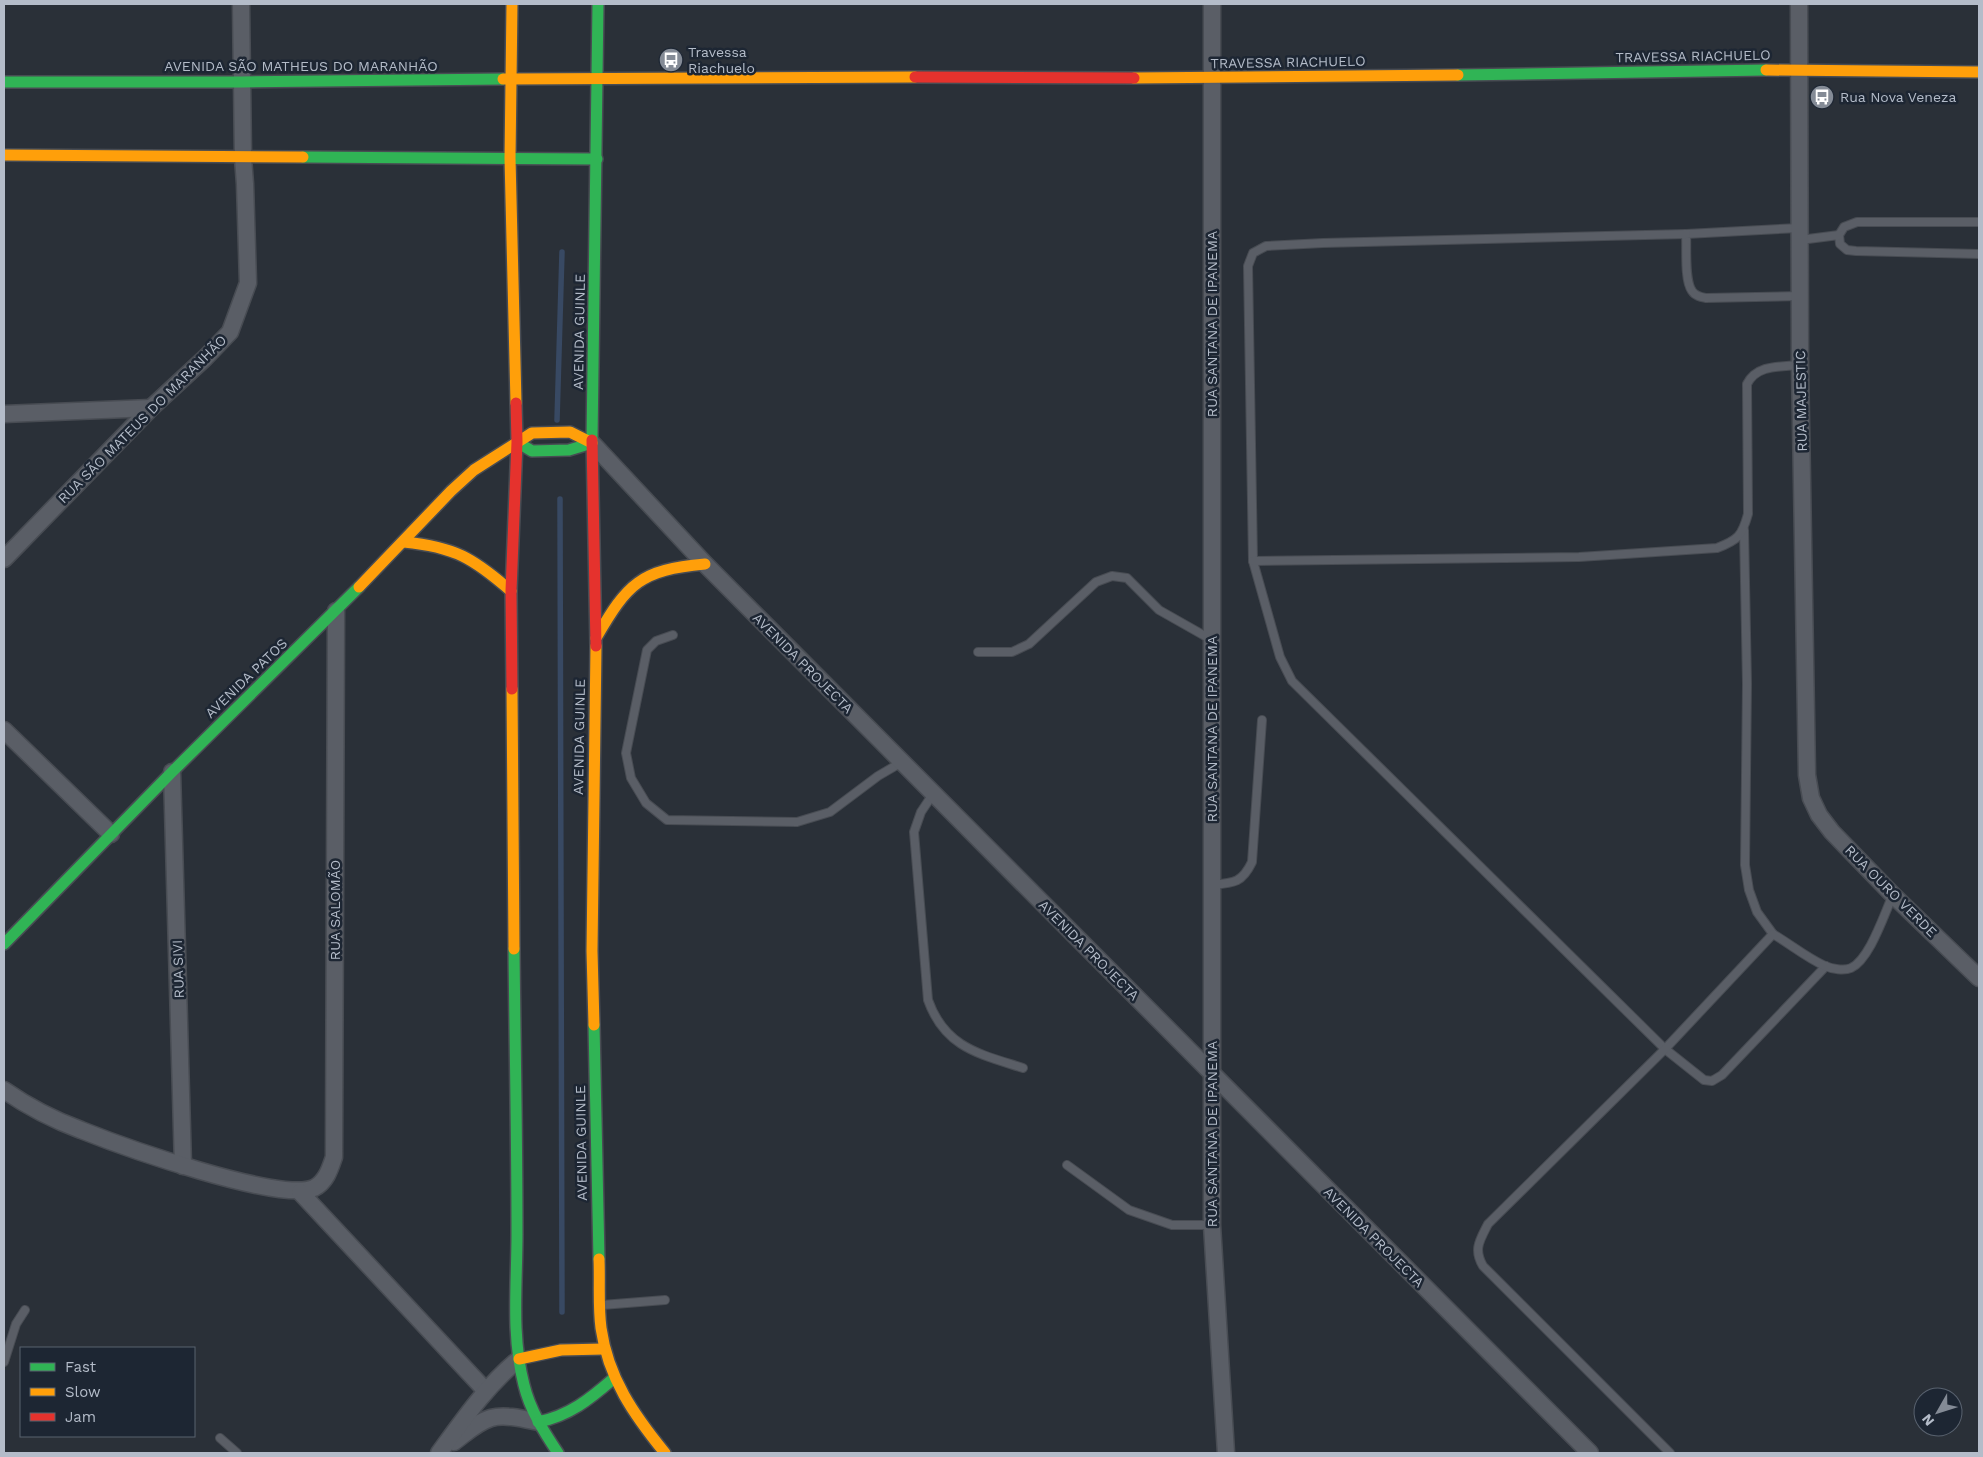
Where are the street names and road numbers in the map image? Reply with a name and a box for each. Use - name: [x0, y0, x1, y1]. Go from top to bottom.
- street label: TRAVESSA RIACHUELO: [1615, 47, 1771, 65]
- street label: TRAVESSA RIACHUELO: [1210, 53, 1366, 71]
- street label: AVENIDA SÃO MATHEUS DO MARANHÃO: [164, 58, 438, 74]
- street label: RUA SANTANA DE IPANEMA: [1204, 231, 1220, 417]
- street label: AVENIDA GUINLE: [570, 274, 588, 390]
- street label: RUA SÃO MATEUS DO MARANHÃO: [55, 332, 229, 506]
- street label: RUA MAJESTIC: [1792, 350, 1810, 452]
- street label: AVENIDA PROJECTA: [750, 610, 856, 716]
- street label: AVENIDA PATOS: [202, 635, 290, 721]
- street label: RUA SANTANA DE IPANEMA: [1204, 636, 1220, 822]
- street label: AVENIDA GUINLE: [570, 679, 588, 795]
- street label: RUA OURO VERDE: [1842, 842, 1940, 940]
- street label: RUA SALOMÃO: [327, 860, 343, 960]
- street label: AVENIDA PROJECTA: [1036, 897, 1142, 1003]
- street label: RUA SIVI: [169, 939, 187, 999]
- street label: RUA SANTANA DE IPANEMA: [1204, 1041, 1220, 1227]
- street label: AVENIDA GUINLE: [572, 1085, 590, 1201]
- street label: AVENIDA PROJECTA: [1321, 1184, 1427, 1290]

